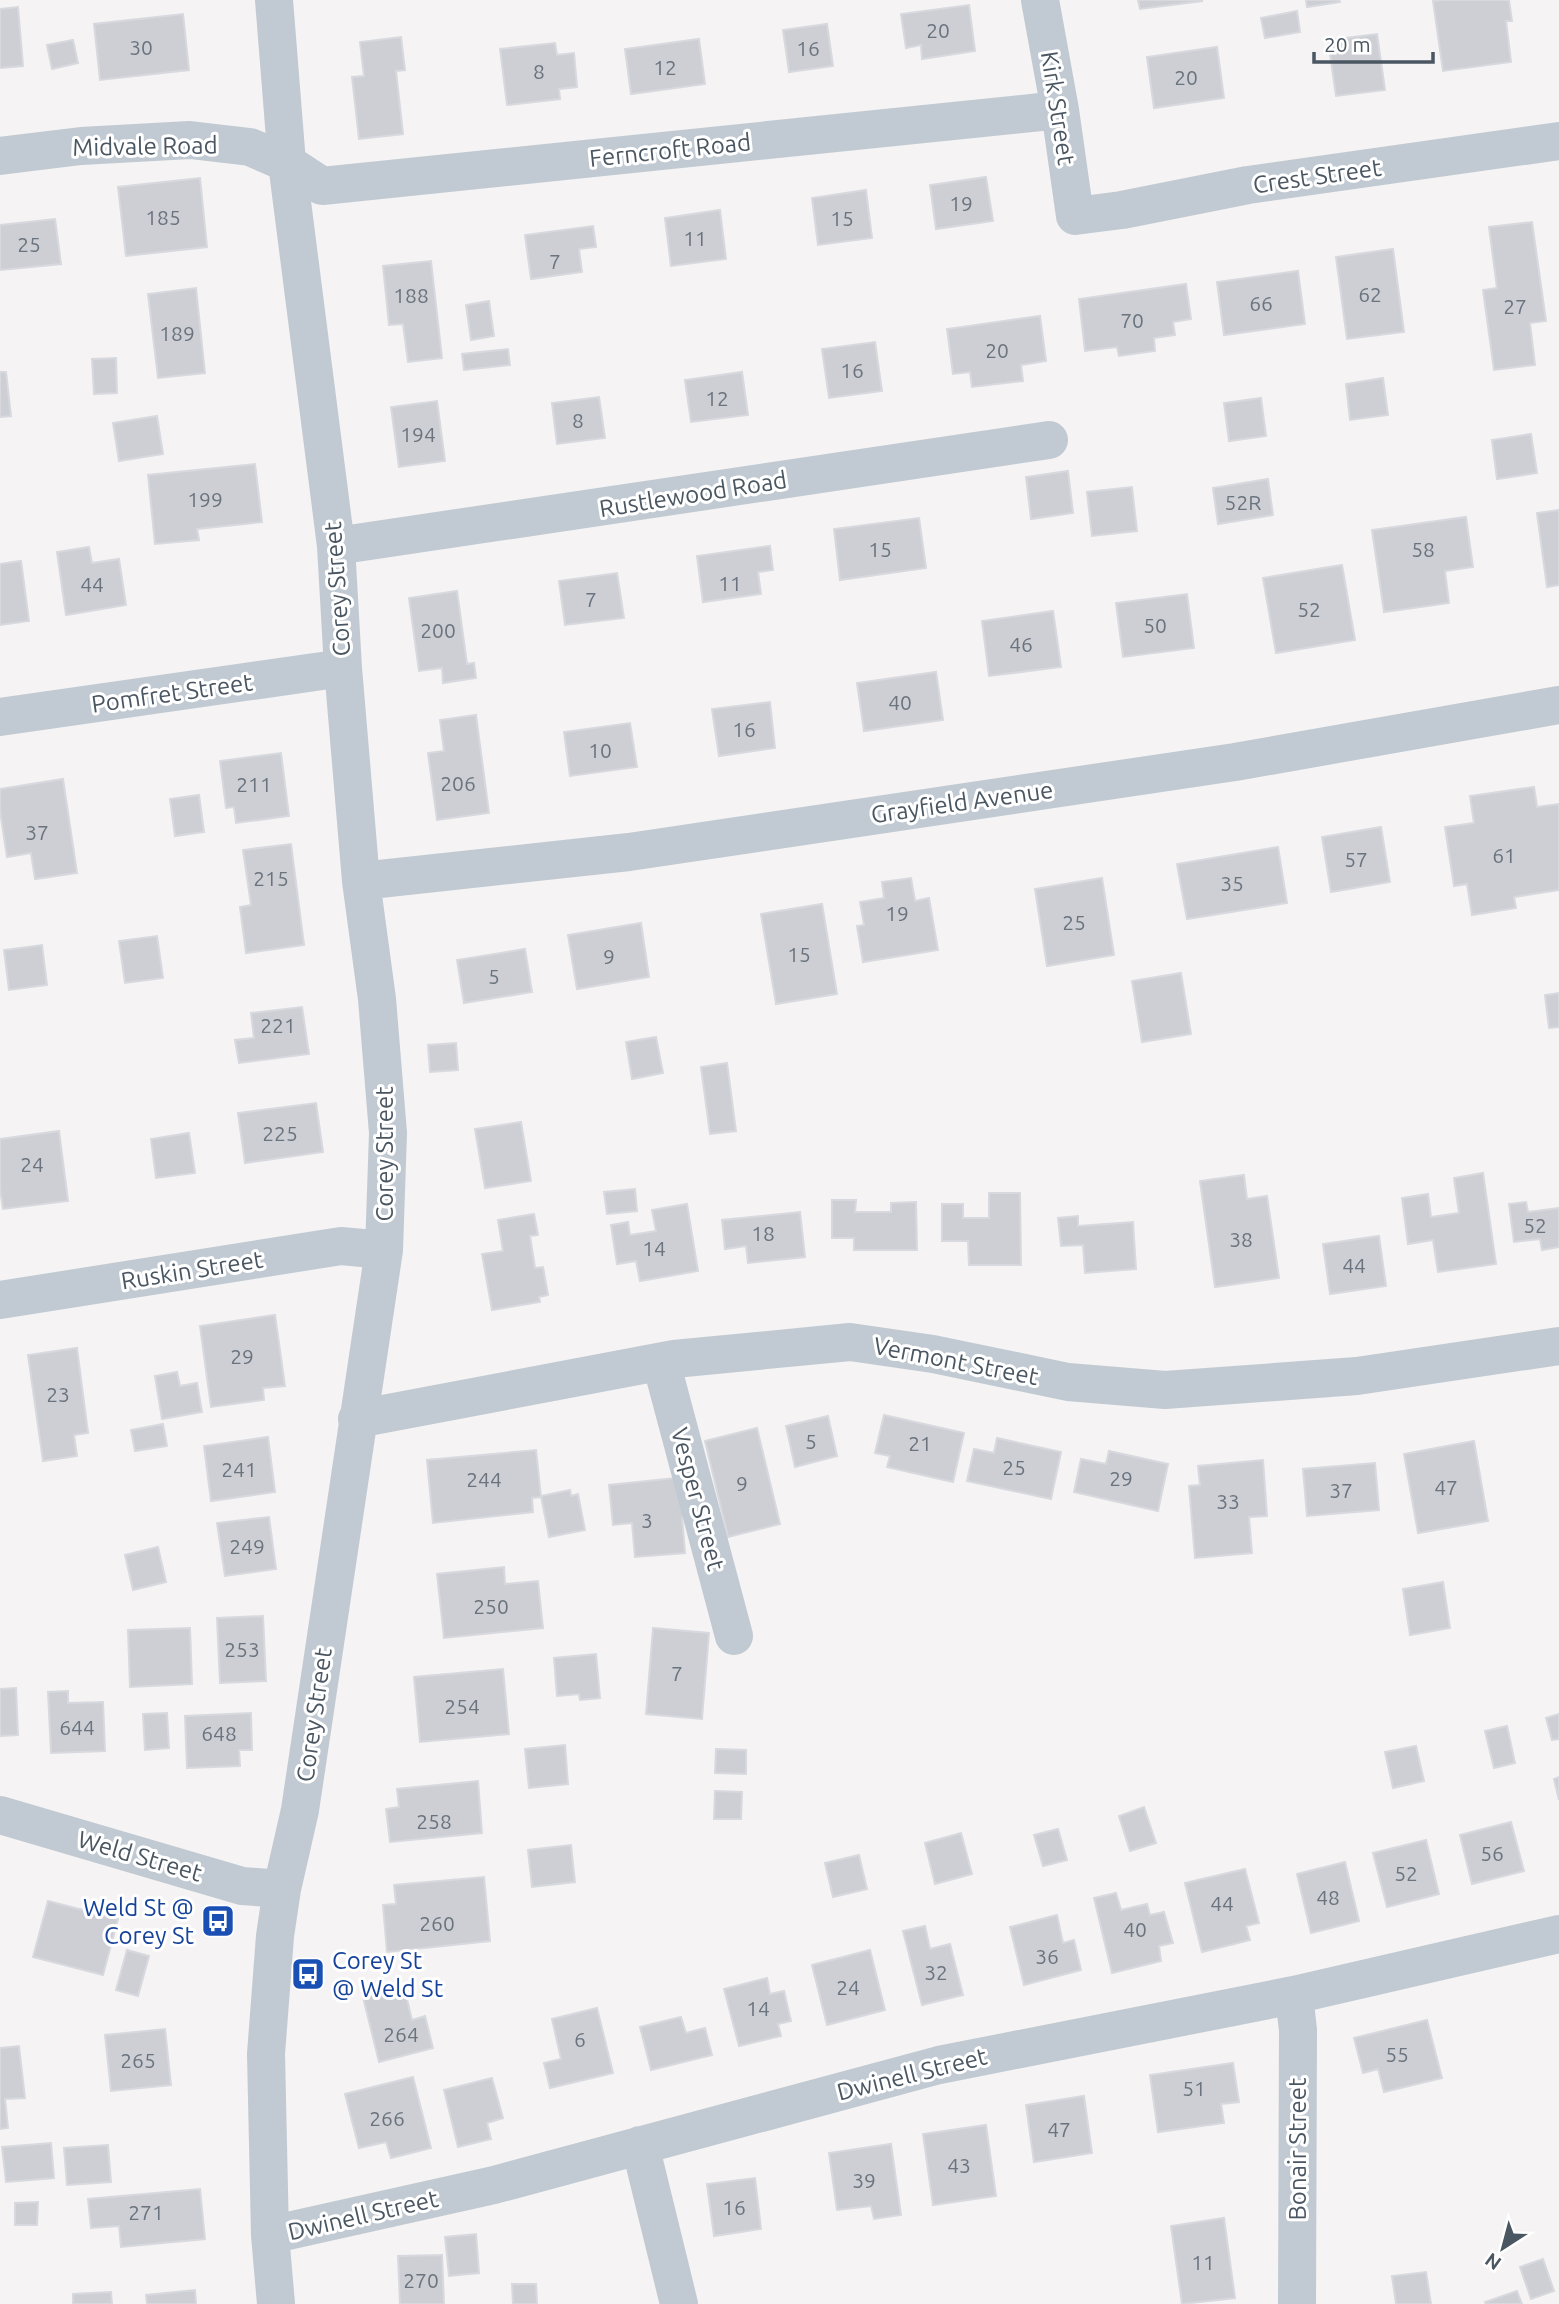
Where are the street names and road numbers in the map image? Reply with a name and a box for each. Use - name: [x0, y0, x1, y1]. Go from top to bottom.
- street label: Kirk Street: [1036, 49, 1080, 167]
- street label: Ferncroft Road: [588, 128, 752, 172]
- street label: Midvale Road: [72, 131, 218, 161]
- street label: Crest Street: [1251, 154, 1384, 198]
- street label: Rustlewood Road: [597, 466, 789, 522]
- street label: Corey Street: [319, 520, 355, 657]
- street label: Pomfret Street: [90, 668, 255, 718]
- street label: Grayfield Avenue: [869, 776, 1055, 828]
- street label: Corey Street: [371, 1086, 398, 1222]
- street label: Ruskin Street: [119, 1245, 265, 1295]
- street label: Vermont Street: [871, 1332, 1041, 1390]
- street label: Vesper Street: [666, 1425, 730, 1574]
- street label: Corey Street: [291, 1646, 337, 1784]
- street label: Weld Street: [75, 1825, 206, 1887]
- street label: Dwinell Street: [834, 2042, 990, 2106]
- street label: Bonair Street: [1284, 2077, 1311, 2220]
- street label: Dwinell Street: [285, 2184, 441, 2245]

